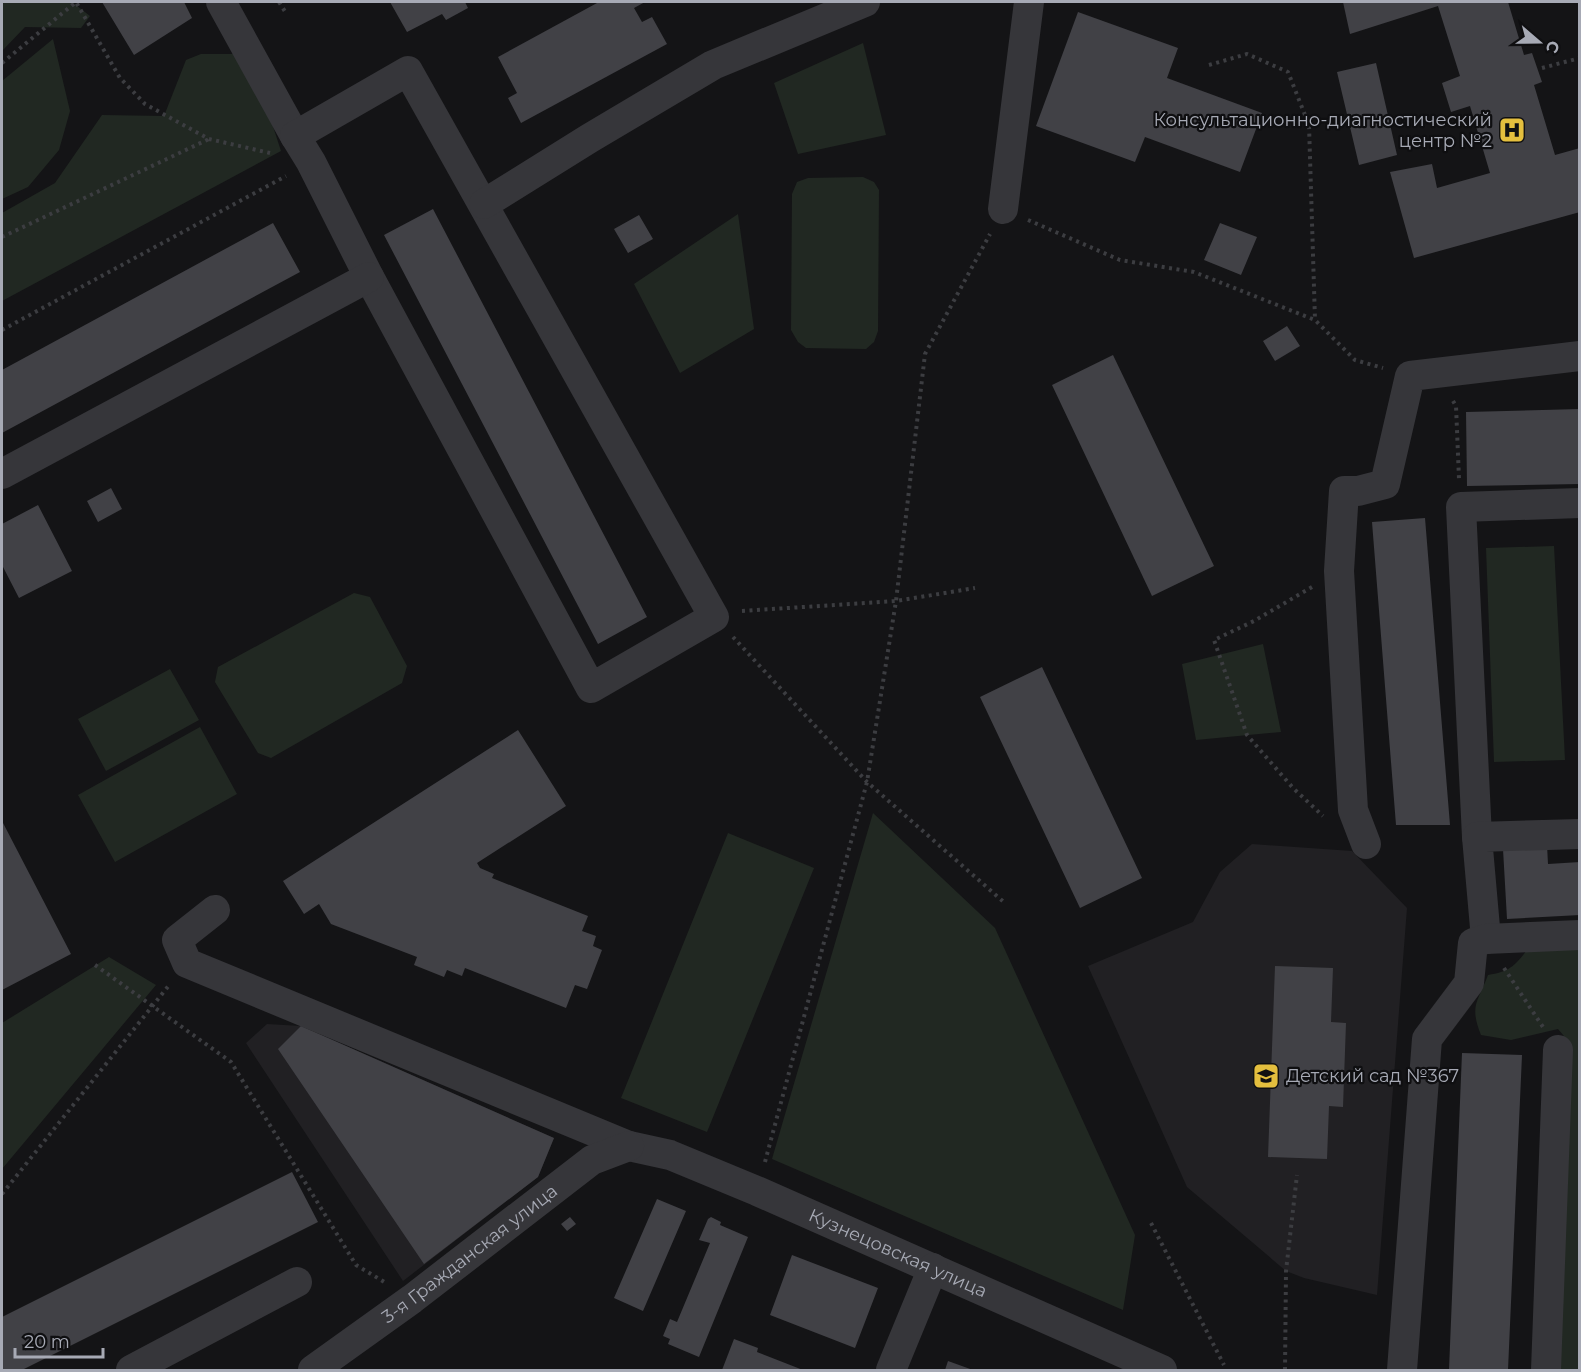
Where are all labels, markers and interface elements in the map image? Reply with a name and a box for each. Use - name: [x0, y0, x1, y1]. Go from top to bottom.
- north arrow: [1509, 12, 1569, 72]
- text: С: [1542, 38, 1564, 56]
- place label: Консультационно-диагностический центр №2: [1154, 109, 1492, 152]
- hospital icon: Консультационно-диагностический центр №2: [1497, 115, 1527, 145]
- school or university icon: Детский сад №367: [1251, 1061, 1281, 1091]
- place label: Детский сад №367: [1286, 1065, 1459, 1087]
- street label: 3-я Гражданская улица: [378, 1180, 562, 1328]
- street label: Кузнецовская улица: [805, 1204, 990, 1302]
- scale bar: [15, 1321, 104, 1359]
- text: 20 m: [24, 1331, 70, 1353]

